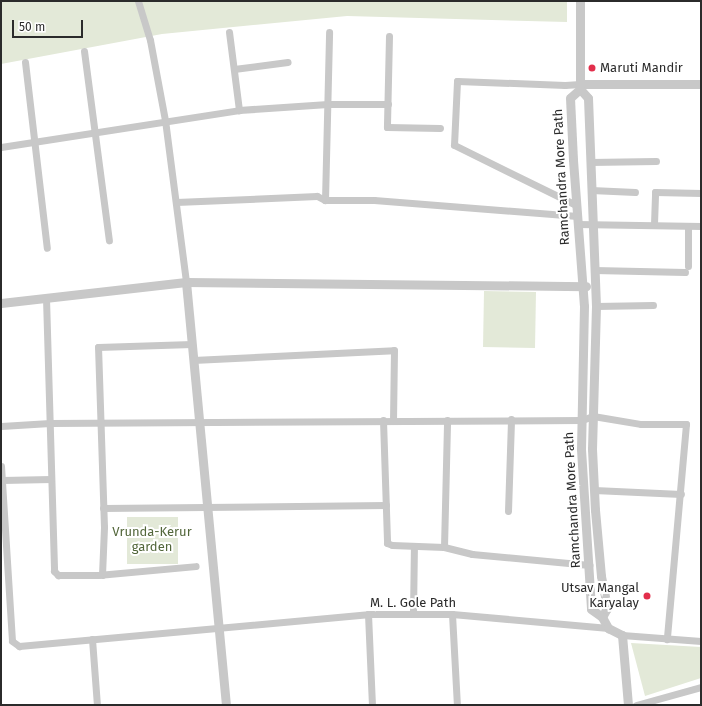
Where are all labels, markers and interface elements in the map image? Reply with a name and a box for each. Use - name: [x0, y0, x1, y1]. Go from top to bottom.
- scale bar: [14, 12, 85, 38]
- text: 50 m: [19, 20, 45, 34]
- place label: Maruti Mandir: [600, 60, 683, 76]
- marker: Maruti Mandir: [587, 63, 597, 73]
- street label: Ramchandra More Path: [551, 108, 573, 246]
- street label: Ramchandra More Path: [562, 431, 584, 569]
- park label: Vrunda-Kerur garden: [112, 525, 192, 556]
- place label: Utsav Mangal Karyalay: [561, 581, 639, 612]
- marker: Utsav Mangal Karyalay: [642, 591, 652, 601]
- street label: M. L. Gole Path: [370, 595, 456, 611]

